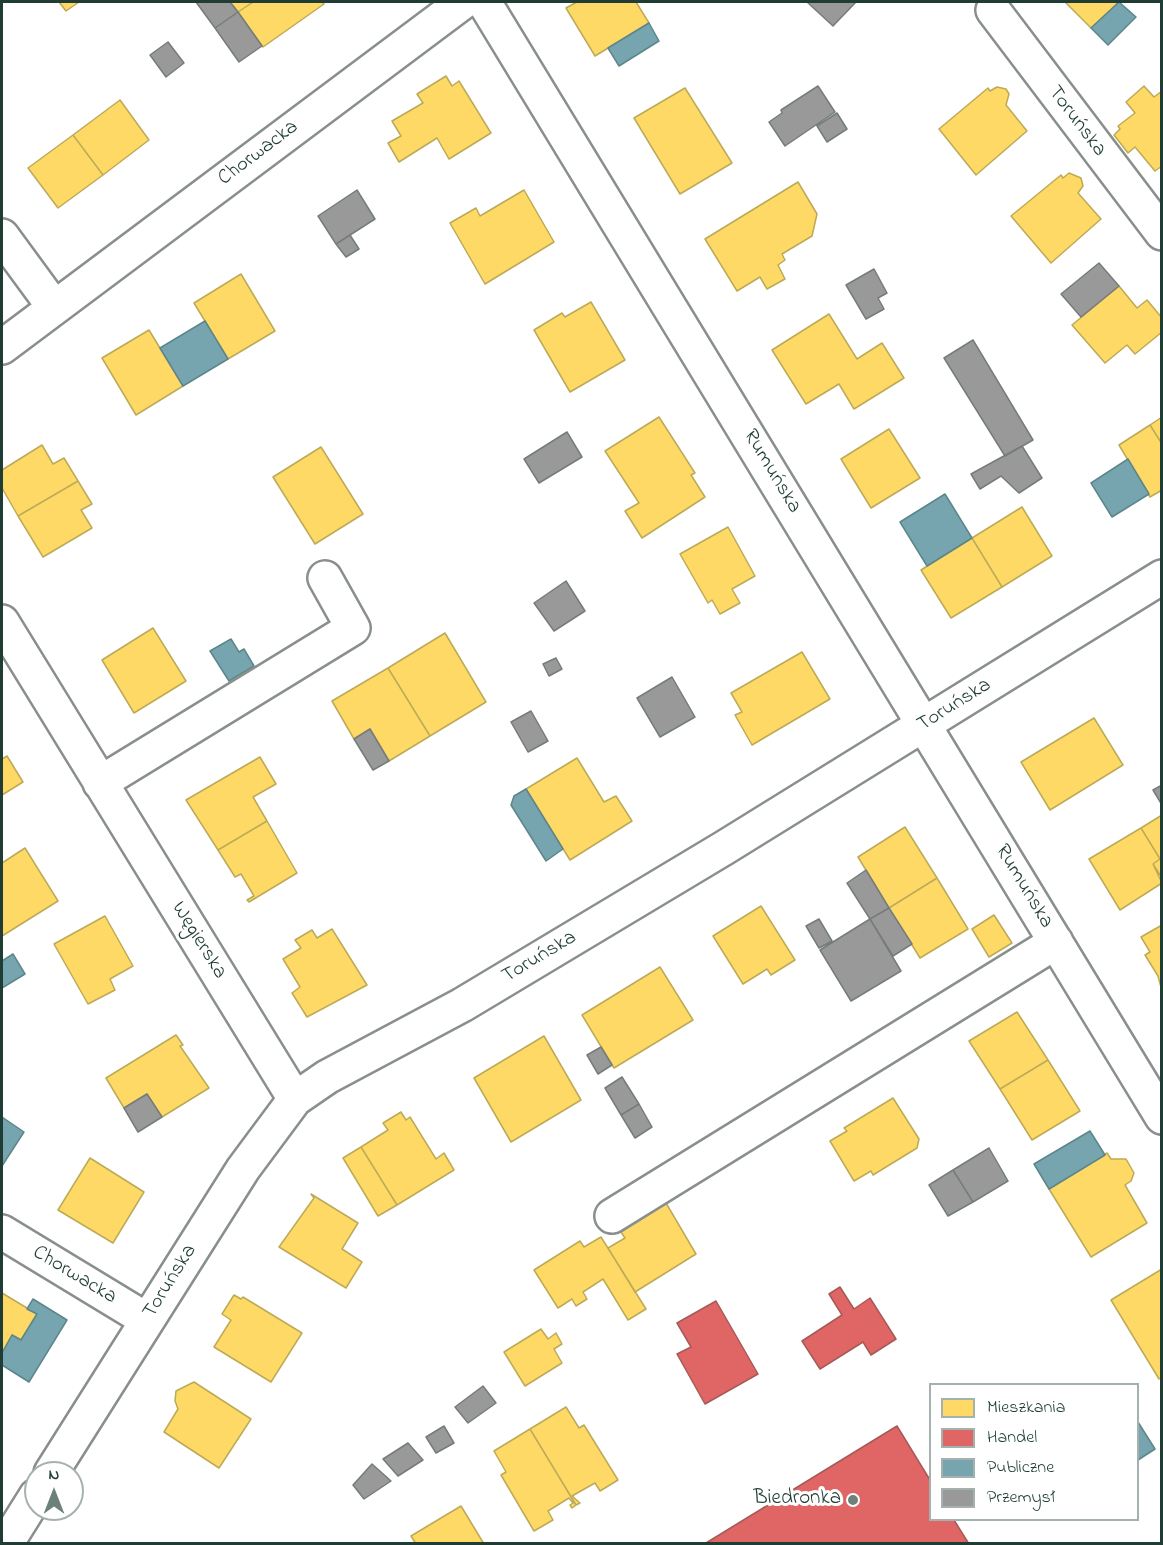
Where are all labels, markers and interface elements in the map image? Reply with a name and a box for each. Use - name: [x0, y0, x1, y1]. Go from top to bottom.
- street label: Toruńska: [1041, 82, 1111, 162]
- street label: Chorwacka: [214, 116, 304, 192]
- street label: Rumuńska: [736, 425, 806, 519]
- street label: Toruńska: [913, 674, 997, 738]
- street label: Rumuńska: [988, 840, 1058, 934]
- street label: Węgierska: [165, 898, 231, 984]
- street label: Toruńska: [498, 926, 582, 990]
- street label: Toruńska: [139, 1240, 203, 1324]
- street label: Chorwacka: [27, 1241, 121, 1311]
- legend: [929, 1383, 1139, 1521]
- text: Mieszkania: [987, 1395, 1065, 1421]
- text: Handel: [987, 1425, 1037, 1451]
- text: Publiczne: [987, 1455, 1054, 1481]
- north arrow: [24, 1461, 84, 1521]
- text: N: [49, 1463, 59, 1487]
- text: Przemysł: [987, 1485, 1055, 1511]
- place label: Biedronka: [754, 1487, 841, 1513]
- marker: Biedronka: [846, 1493, 860, 1507]

